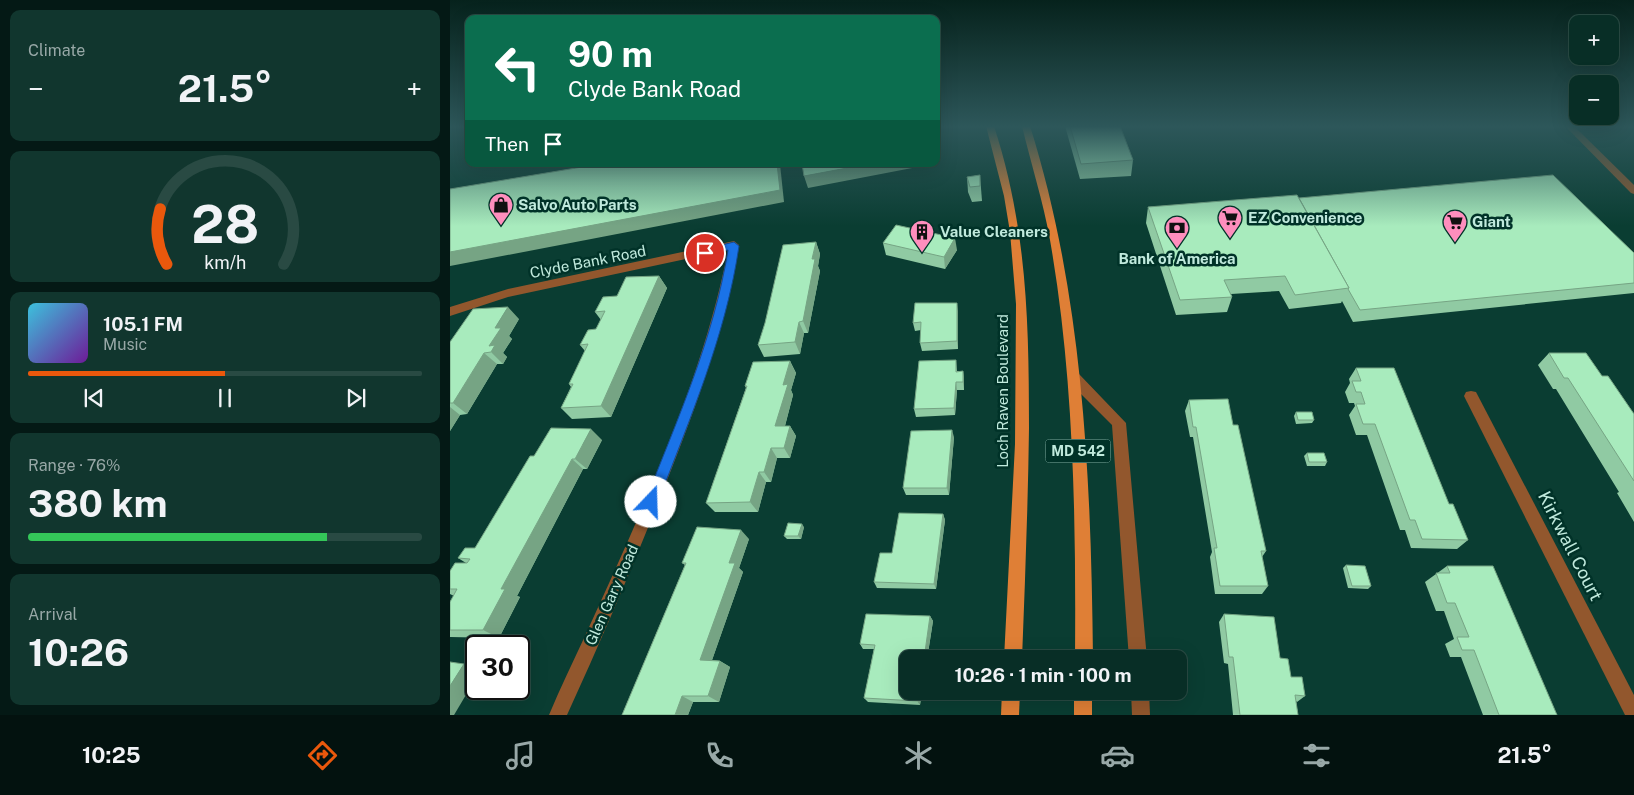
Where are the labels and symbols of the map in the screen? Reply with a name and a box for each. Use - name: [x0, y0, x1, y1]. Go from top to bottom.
- shop icon: Salvo Auto Parts: [488, 192, 514, 226]
- place label: Salvo Auto Parts: [518, 196, 637, 213]
- supermarket icon: EZ Convenience: [1217, 205, 1243, 239]
- place label: EZ Convenience: [1248, 209, 1363, 226]
- supermarket icon: Giant: [1442, 209, 1468, 243]
- place label: Giant: [1472, 213, 1511, 230]
- bank icon: Bank of America: [1164, 215, 1190, 249]
- building icon: Value Cleaners: [909, 219, 935, 253]
- place label: Value Cleaners: [940, 223, 1048, 240]
- pin: [684, 232, 726, 274]
- street label: Clyde Bank Road: [528, 242, 647, 281]
- place label: Bank of America: [1118, 250, 1236, 267]
- street label: Loch Raven Boulevard: [994, 314, 1011, 468]
- road number: MD 542: [1046, 440, 1110, 462]
- position arrow: [624, 475, 676, 527]
- street label: Kirkwall Court: [1534, 488, 1607, 604]
- street label: Glen Gary Road: [582, 542, 641, 648]
- speed limit sign: 30: [465, 635, 530, 700]

